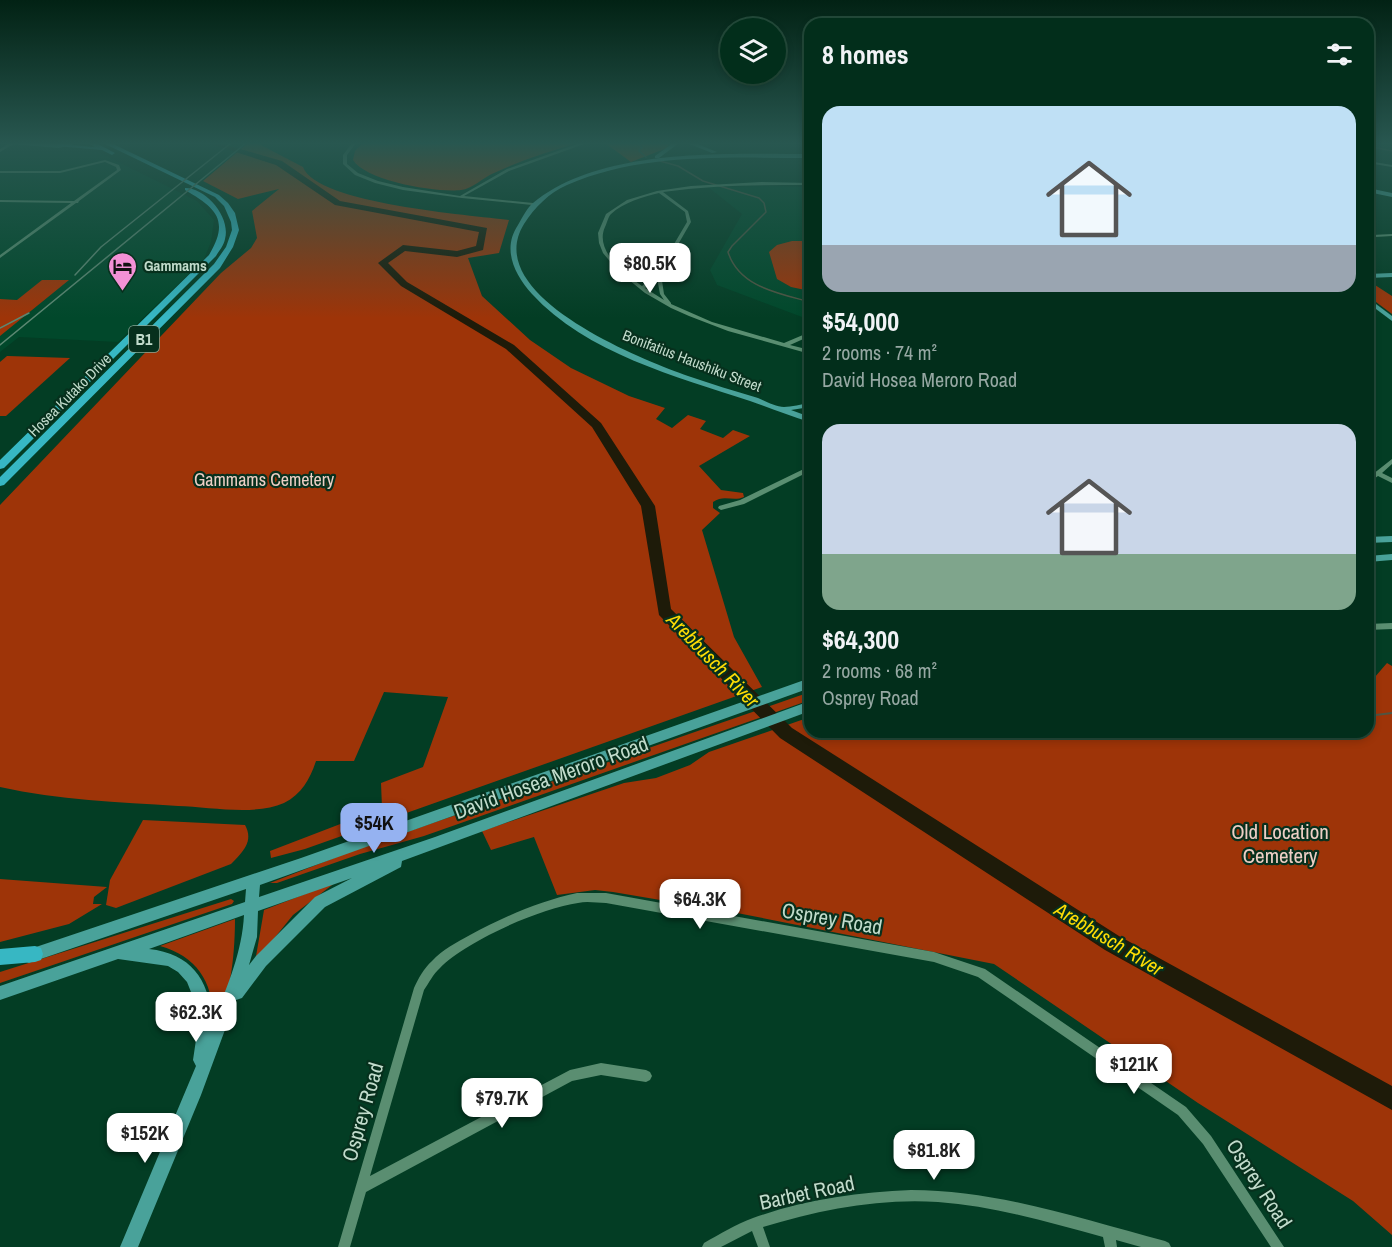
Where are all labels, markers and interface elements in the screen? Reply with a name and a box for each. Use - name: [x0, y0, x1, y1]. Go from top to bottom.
- map controls: [720, 18, 786, 84]
- button: layers: [720, 18, 786, 84]
- text: 8 homes: [822, 37, 909, 72]
- icon: filters: [1323, 38, 1356, 71]
- icon: home: [1035, 145, 1143, 253]
- pin: $80.5K: [601, 243, 699, 294]
- text: $80.5K: [624, 249, 676, 276]
- hotel icon: Gammams: [107, 250, 139, 292]
- place label: Gammams: [144, 255, 207, 276]
- text: $54,000: [822, 304, 899, 339]
- street label: Bonifatius Haushiku Street: [620, 324, 765, 397]
- road number: B1: [129, 326, 159, 352]
- text: 2 rooms · 74 m²: [822, 339, 937, 366]
- street label: Hosea Kutako Drive: [23, 348, 116, 441]
- text: David Hosea Meroro Road: [822, 366, 1017, 393]
- icon: home: [1035, 463, 1143, 571]
- park label: Gammams Cemetery: [194, 467, 335, 492]
- water label: Arebbusch River: [661, 606, 766, 713]
- text: $64,300: [822, 622, 899, 657]
- text: 2 rooms · 68 m²: [822, 657, 937, 684]
- text: Osprey Road: [822, 684, 919, 711]
- street label: David Hosea Meroro Road: [450, 729, 652, 826]
- pin: $54K: [338, 803, 410, 854]
- text: $54K: [354, 809, 394, 836]
- park label: Old Location Cemetery: [1231, 817, 1329, 870]
- pin: $64.3K: [651, 879, 749, 930]
- text: $64.3K: [674, 885, 726, 912]
- street label: Osprey Road: [780, 895, 885, 942]
- water label: Arebbusch River: [1049, 895, 1169, 982]
- pin: $62.3K: [147, 992, 245, 1043]
- text: $62.3K: [170, 998, 222, 1025]
- pin: $121K: [1092, 1044, 1176, 1095]
- text: $121K: [1110, 1050, 1158, 1077]
- street label: Osprey Road: [335, 1059, 390, 1165]
- pin: $79.7K: [453, 1078, 551, 1129]
- text: $79.7K: [476, 1084, 528, 1111]
- pin: $152K: [103, 1113, 187, 1164]
- text: $152K: [121, 1119, 169, 1146]
- pin: $81.8K: [885, 1130, 983, 1181]
- street label: Osprey Road: [1220, 1133, 1299, 1234]
- text: $81.8K: [908, 1136, 960, 1163]
- street label: Barbet Road: [757, 1168, 857, 1217]

